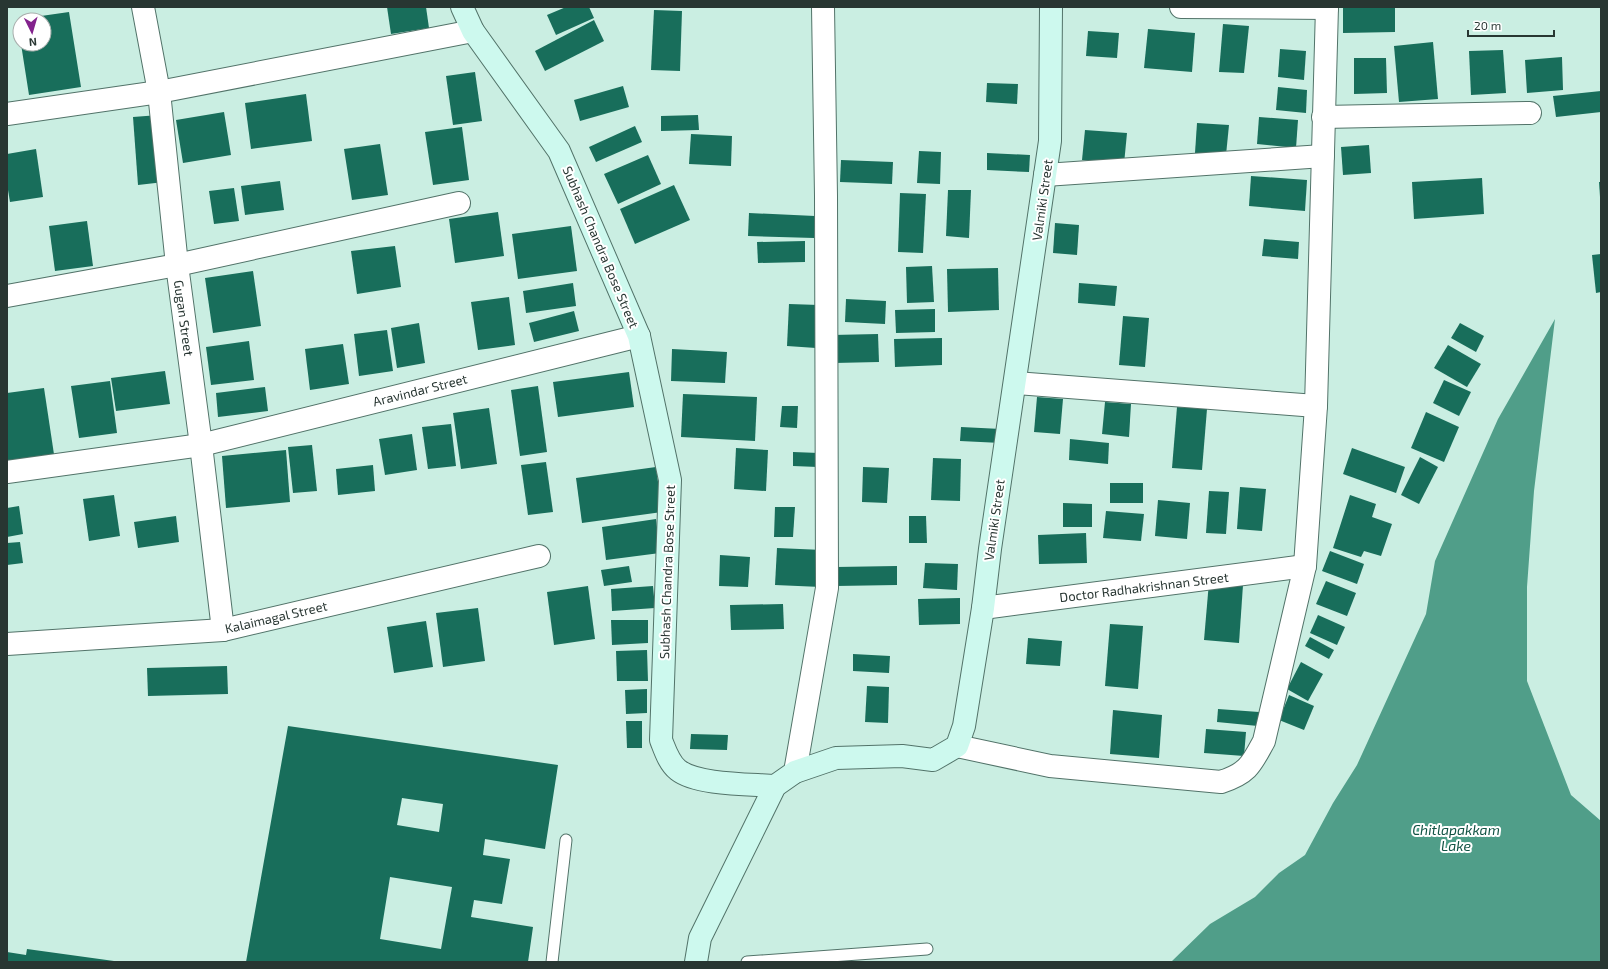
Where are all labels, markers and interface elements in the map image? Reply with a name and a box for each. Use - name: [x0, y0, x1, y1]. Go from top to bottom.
- north arrow: [12, 12, 52, 52]
- scale bar: [1468, 12, 1554, 38]
- text: 20 m: [1474, 18, 1501, 32]
- text: N: [28, 36, 37, 49]
- street label: Valmiki Street: [1028, 158, 1056, 242]
- street label: Subhash Chandra Bose Street: [560, 164, 642, 330]
- street label: Gugan Street: [171, 279, 197, 357]
- street label: Aravindar Street: [371, 371, 469, 409]
- street label: Valmiki Street: [980, 478, 1008, 562]
- street label: Subhash Chandra Bose Street: [656, 485, 678, 659]
- street label: Doctor Radhakrishnan Street: [1058, 569, 1230, 605]
- street label: Kalaimagal Street: [223, 597, 329, 637]
- water label: Chitlapakkam Lake: [1412, 821, 1500, 854]

